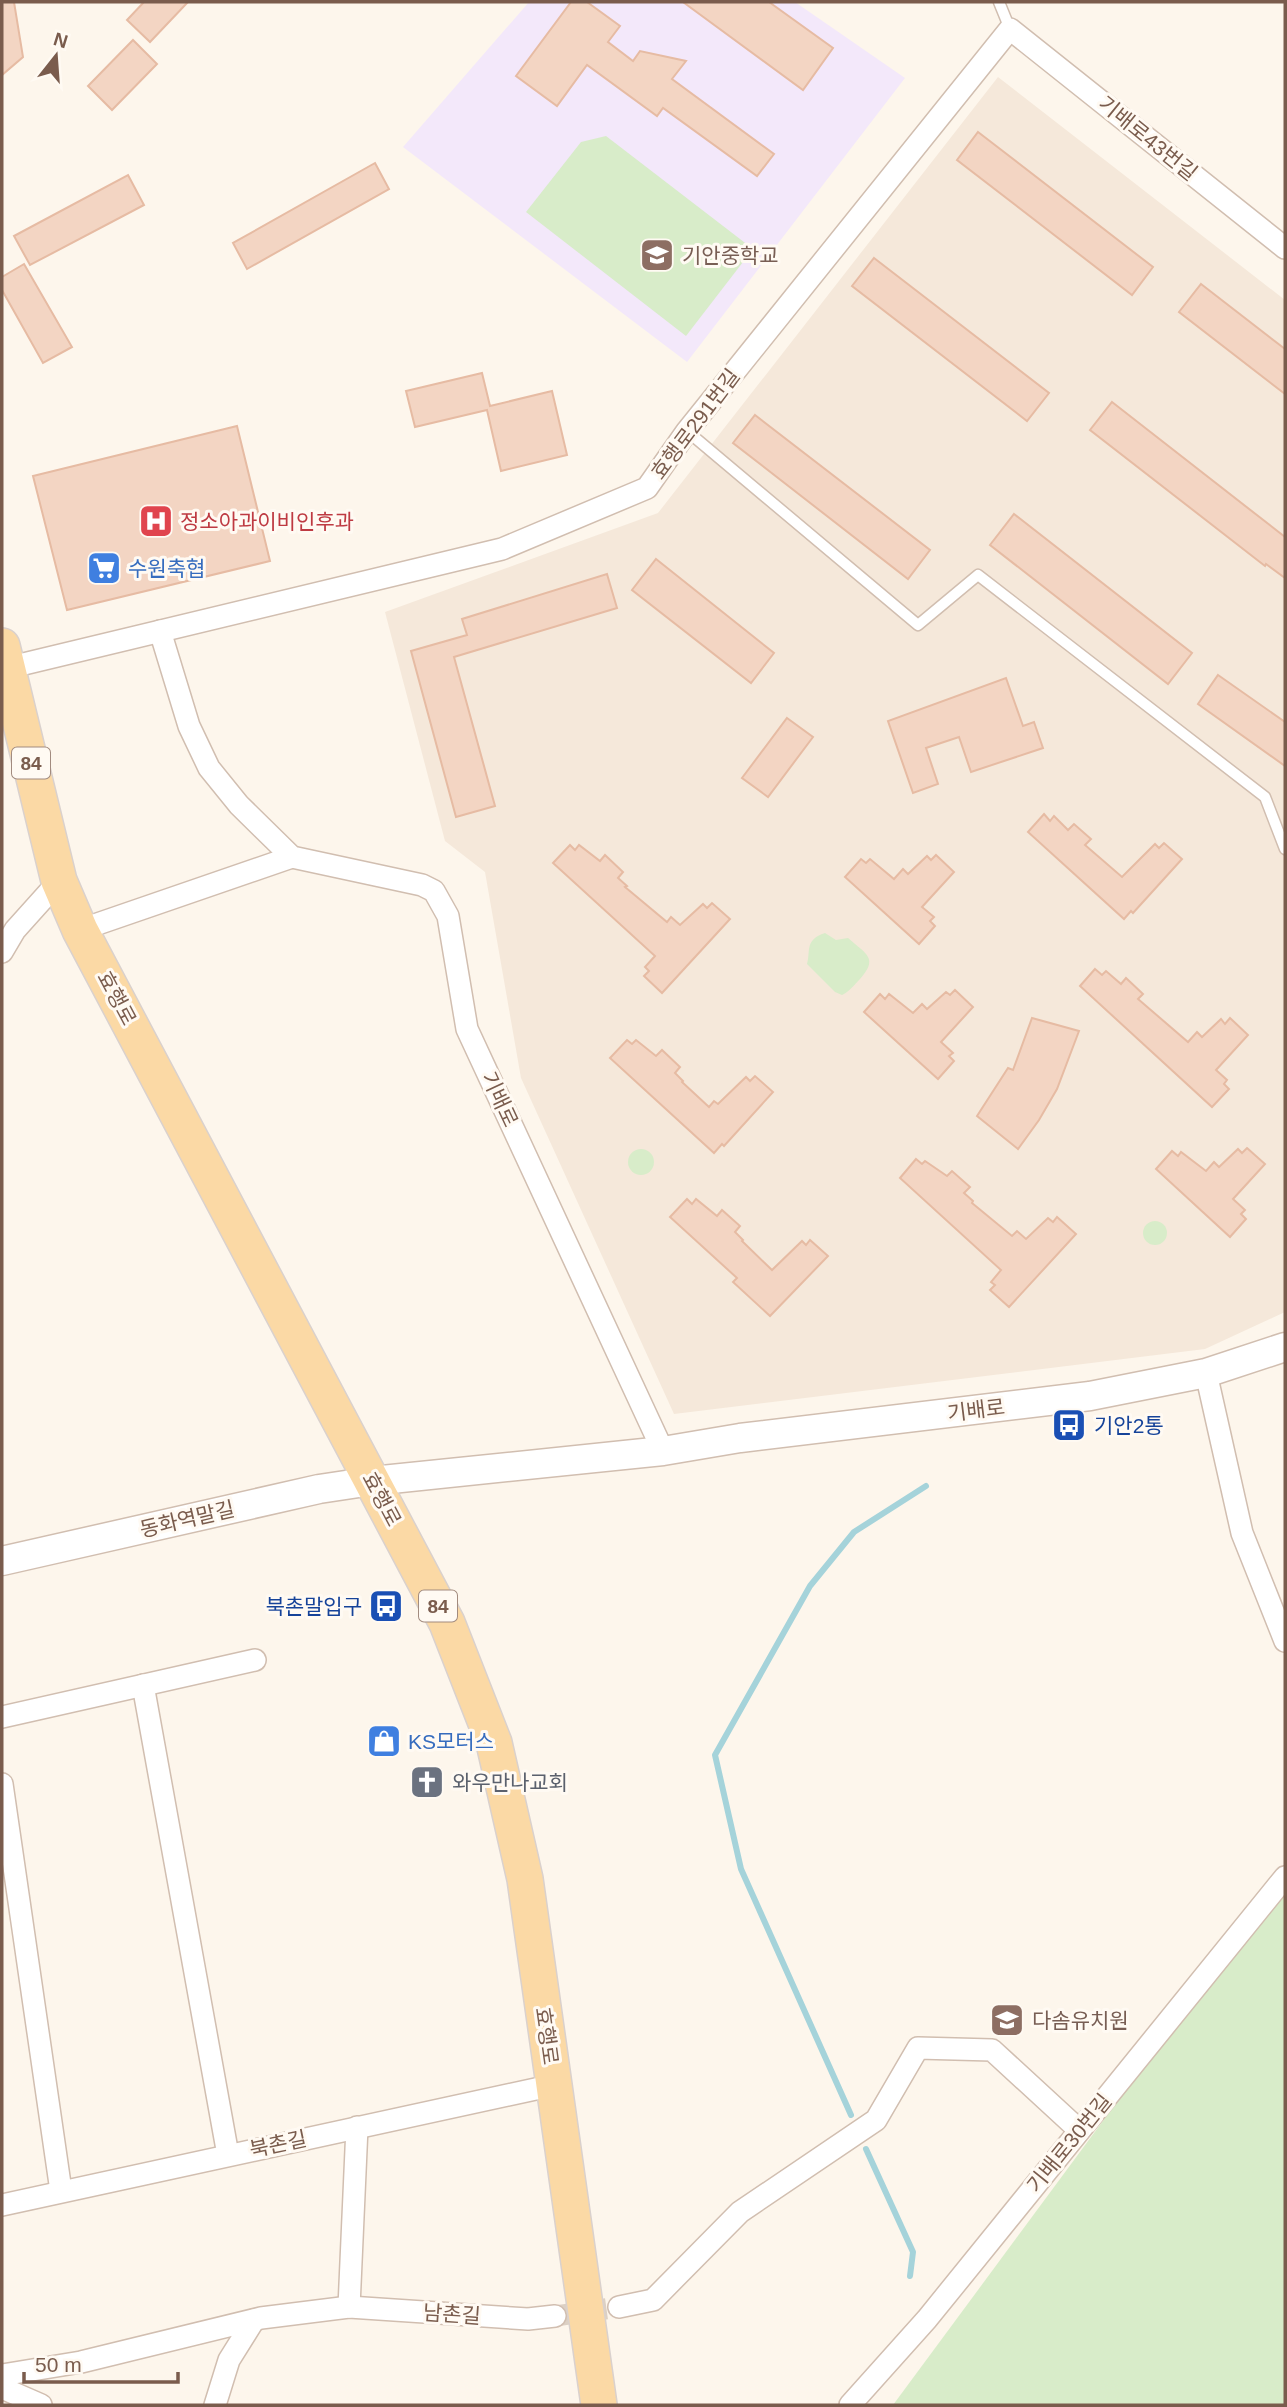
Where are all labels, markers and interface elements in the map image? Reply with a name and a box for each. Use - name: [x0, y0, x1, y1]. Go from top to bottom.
- north arrow: [21, 21, 91, 91]
- text: N: [51, 28, 70, 52]
- street label: 기배로43번길: [1094, 91, 1202, 185]
- school or university icon: 기안중학교: [638, 236, 676, 274]
- place label: 기안중학교: [682, 244, 779, 267]
- street label: 효행로291번길: [646, 365, 744, 483]
- hospital icon: 정소아과이비인후과: [137, 502, 175, 540]
- place label: 정소아과이비인후과: [180, 510, 354, 533]
- supermarket icon: 수원축협: [85, 549, 123, 587]
- place label: 수원축협: [128, 557, 205, 580]
- road number: 84: [12, 748, 50, 778]
- street label: 효행로: [93, 967, 141, 1029]
- street label: 기배로: [477, 1068, 523, 1130]
- street label: 기배로: [946, 1395, 1006, 1425]
- bus stop icon: 기안2통: [1050, 1406, 1088, 1444]
- place label: 기안2통: [1094, 1414, 1164, 1437]
- street label: 효행로: [358, 1468, 406, 1530]
- street label: 동화역말길: [137, 1497, 237, 1541]
- bus stop icon: 북촌말입구: [367, 1587, 405, 1625]
- road number: 84: [419, 1590, 457, 1622]
- place label: 북촌말입구: [265, 1595, 362, 1618]
- shop icon: KS모터스: [365, 1722, 403, 1760]
- place label: KS모터스: [408, 1730, 494, 1753]
- church icon: 와우만나교회: [408, 1763, 446, 1801]
- place label: 와우만나교회: [452, 1771, 568, 1794]
- school or university icon: 다솜유치원: [988, 2001, 1026, 2039]
- street label: 효행로: [532, 2006, 562, 2066]
- place label: 다솜유치원: [1032, 2009, 1129, 2032]
- street label: 기배로30번길: [1022, 2089, 1116, 2197]
- street label: 북촌길: [247, 2127, 309, 2161]
- street label: 남촌길: [422, 2301, 482, 2327]
- scale bar: [24, 2340, 178, 2384]
- text: 50 m: [35, 2353, 82, 2376]

